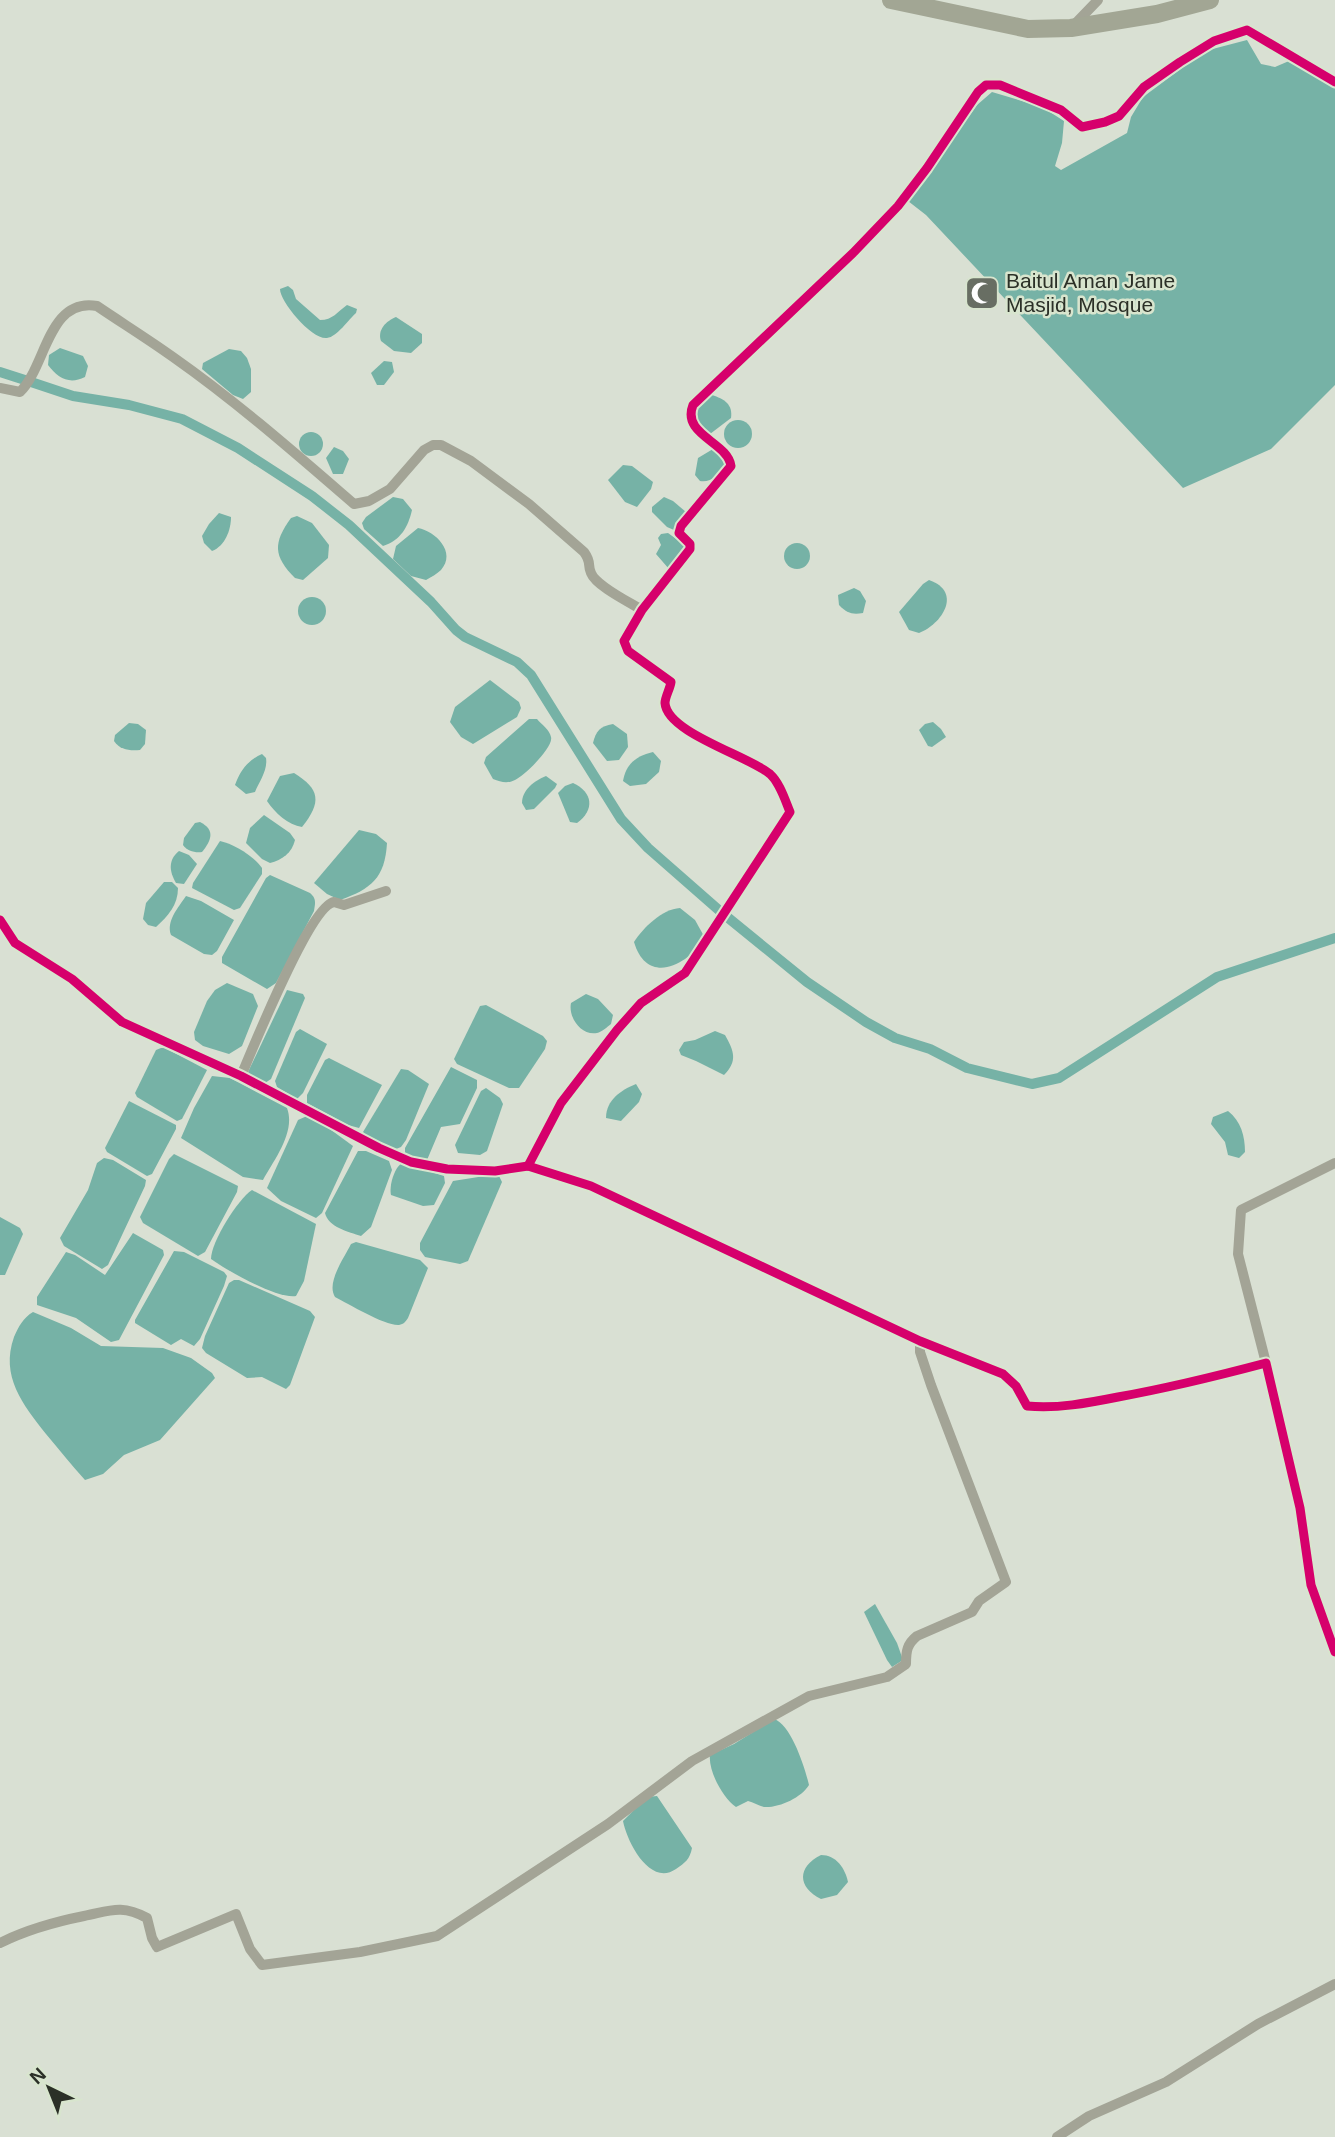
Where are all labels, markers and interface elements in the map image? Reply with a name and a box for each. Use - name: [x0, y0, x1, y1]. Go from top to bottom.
- place label: Baitul Aman Jame Masjid, Mosque: [1006, 269, 1175, 316]
- mosque icon: Baitul Aman Jame Masjid, Mosque: [963, 274, 1001, 312]
- north arrow: [14, 2053, 84, 2123]
- text: N: [26, 2064, 50, 2088]

